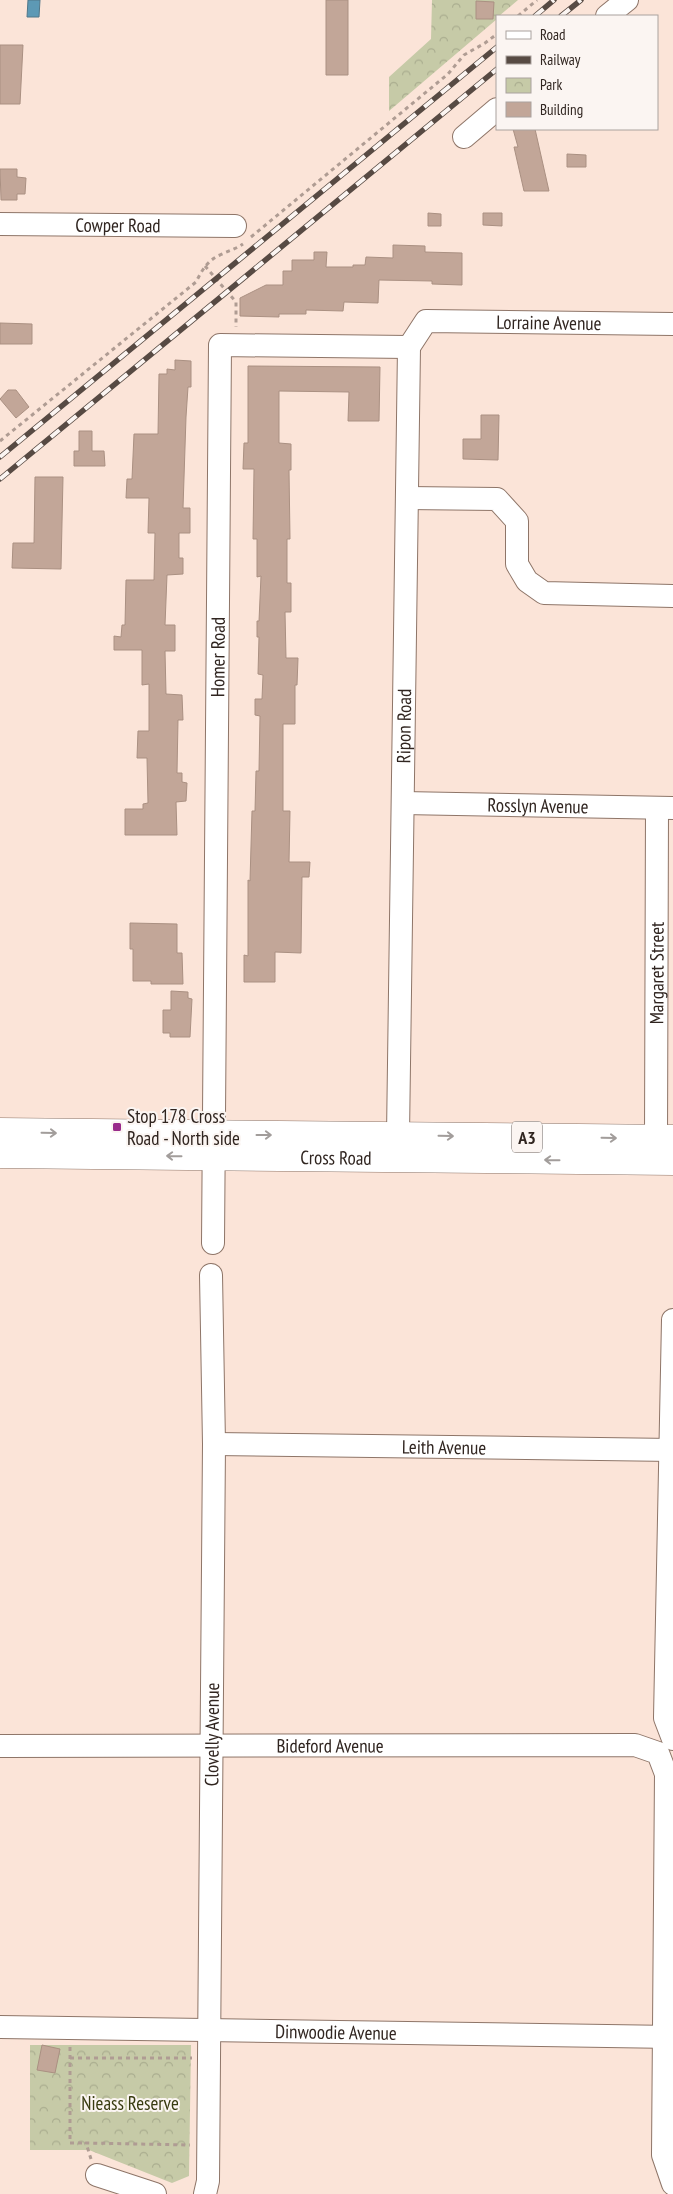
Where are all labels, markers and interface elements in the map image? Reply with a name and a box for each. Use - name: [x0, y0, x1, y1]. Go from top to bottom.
- legend: [496, 15, 658, 130]
- text: Road: [540, 25, 566, 44]
- text: Railway: [540, 50, 581, 69]
- text: Park: [540, 75, 562, 94]
- text: Building: [540, 100, 583, 119]
- street label: Cowper Road: [75, 213, 161, 237]
- street label: Lorraine Avenue: [496, 310, 602, 335]
- street label: Homer Road: [205, 617, 230, 697]
- street label: Ripon Road: [391, 689, 416, 763]
- street label: Rosslyn Avenue: [487, 793, 589, 818]
- street label: Margaret Street: [644, 921, 669, 1024]
- place label: Stop 178 Cross Road - North side: [127, 1104, 240, 1150]
- marker: Stop 178 Cross Road - North side: [111, 1121, 123, 1133]
- road number: A3: [512, 1122, 542, 1152]
- one-way arrow: [40, 1128, 56, 1138]
- one-way arrow: [255, 1130, 271, 1140]
- one-way arrow: [438, 1131, 454, 1141]
- one-way arrow: [600, 1133, 617, 1143]
- street label: Cross Road: [300, 1145, 372, 1170]
- one-way arrow: [166, 1151, 182, 1161]
- one-way arrow: [545, 1155, 561, 1165]
- street label: Leith Avenue: [402, 1434, 486, 1460]
- street label: Clovelly Avenue: [199, 1682, 224, 1786]
- street label: Bideford Avenue: [276, 1733, 384, 1758]
- street label: Dinwoodie Avenue: [275, 2019, 397, 2045]
- park label: Nieass Reserve: [81, 2091, 179, 2115]

